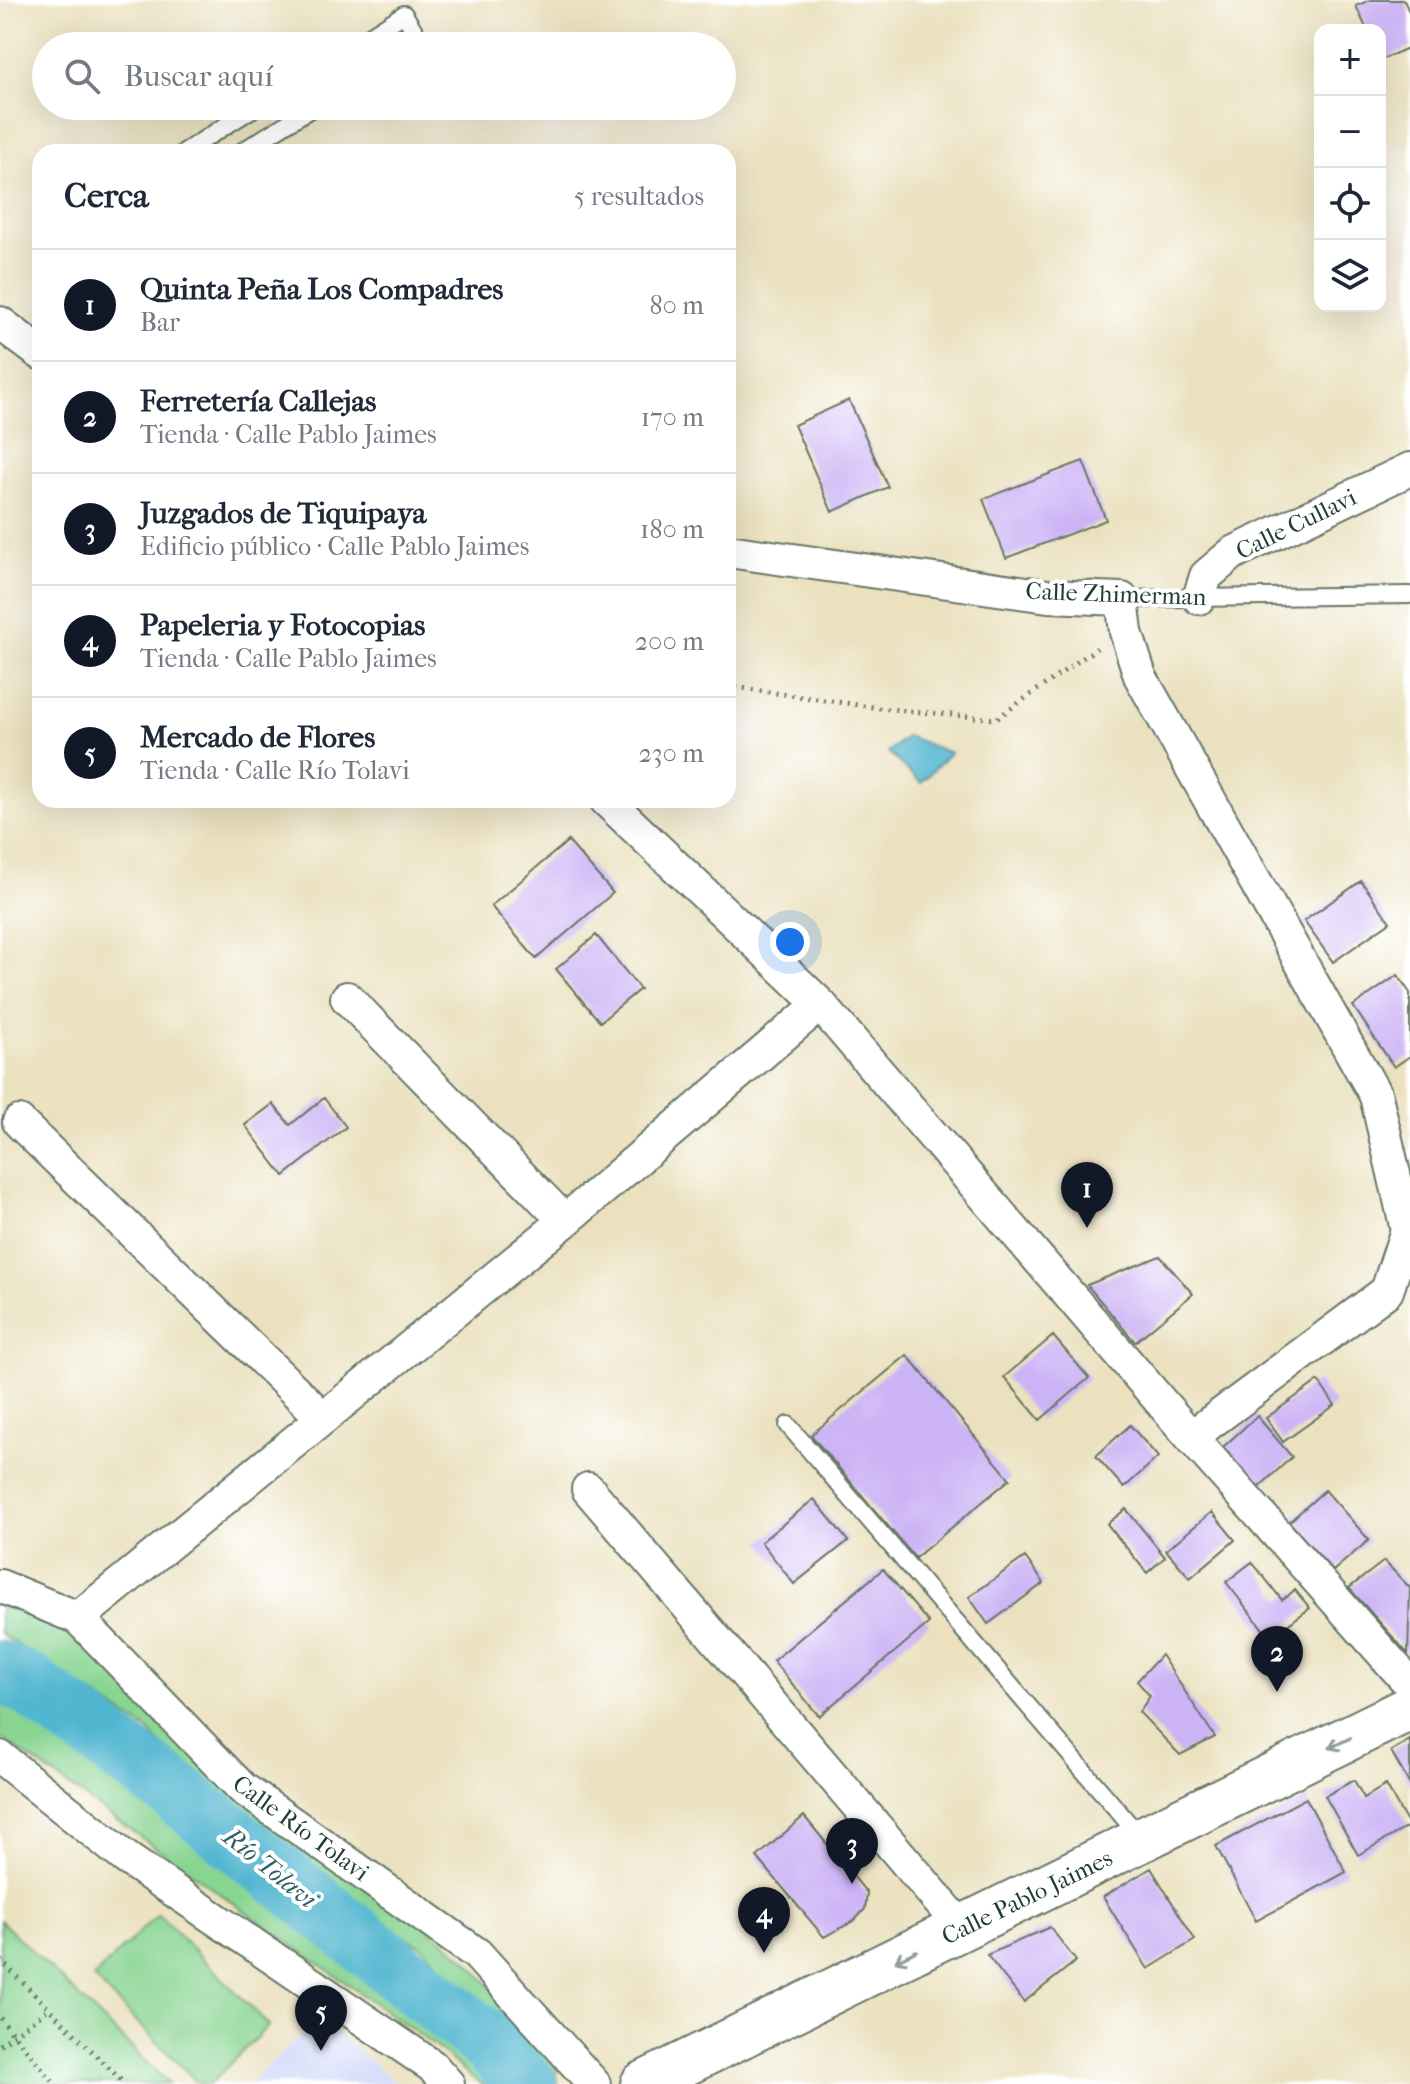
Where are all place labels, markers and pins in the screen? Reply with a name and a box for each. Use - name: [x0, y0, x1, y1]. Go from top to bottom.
- pin: 1: [1061, 1162, 1113, 1228]
- pin: 2: [1251, 1626, 1303, 1692]
- pin: 3: [826, 1818, 878, 1884]
- pin: 4: [738, 1887, 790, 1953]
- pin: 5: [295, 1985, 347, 2051]

